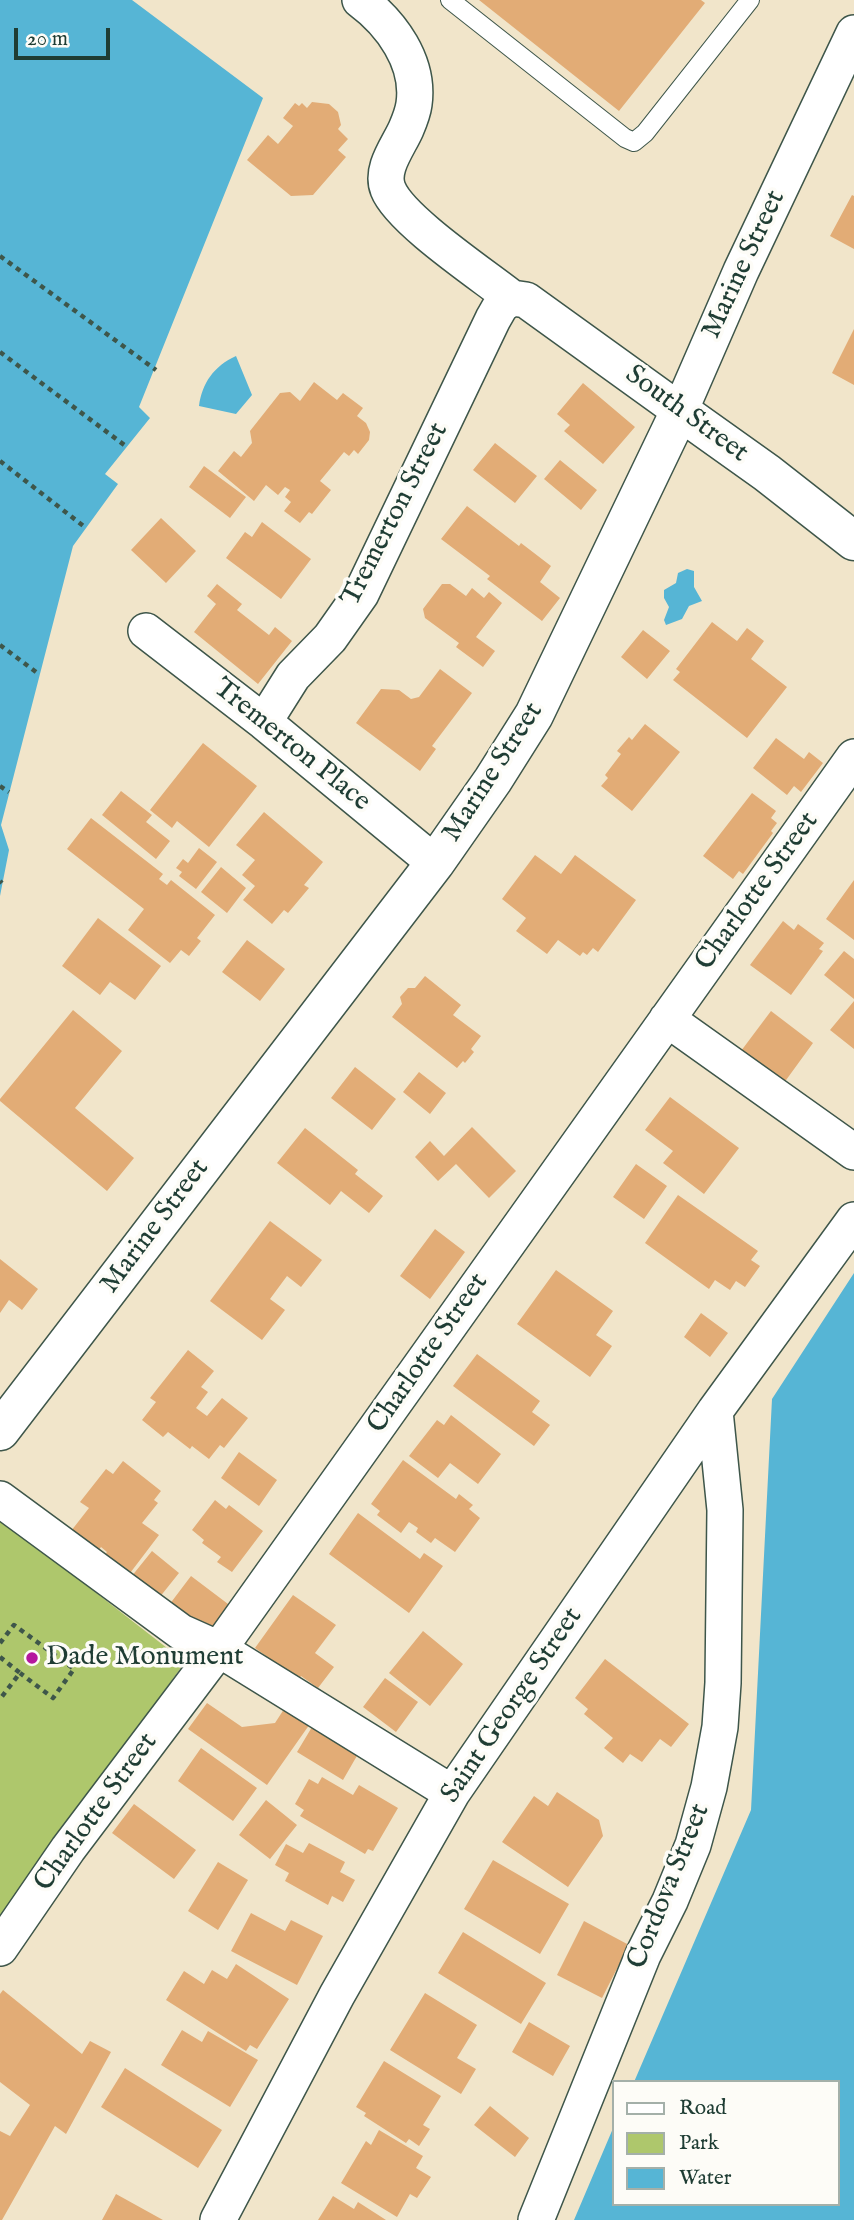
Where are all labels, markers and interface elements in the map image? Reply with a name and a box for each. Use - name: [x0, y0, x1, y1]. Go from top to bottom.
- scale bar: [18, 14, 114, 58]
- text: 20 m: [27, 26, 68, 53]
- street label: Marine Street: [696, 186, 794, 344]
- street label: South Street: [618, 359, 754, 471]
- street label: Tremerton Street: [335, 418, 457, 612]
- street label: Tremerton Place: [206, 672, 376, 820]
- street label: Marine Street: [436, 697, 552, 849]
- street label: Charlotte Street: [689, 806, 827, 978]
- street label: Marine Street: [95, 1153, 217, 1301]
- street label: Charlotte Street: [361, 1268, 497, 1440]
- street label: Saint George Street: [435, 1602, 591, 1810]
- place label: Dade Monument: [46, 1641, 244, 1675]
- marker: Dade Monument: [24, 1650, 40, 1666]
- street label: Charlotte Street: [28, 1727, 166, 1899]
- street label: Cordova Street: [622, 1800, 718, 1974]
- legend: [612, 2080, 840, 2206]
- text: Road: [679, 2095, 726, 2122]
- text: Park: [679, 2130, 719, 2157]
- text: Water: [679, 2165, 731, 2192]

